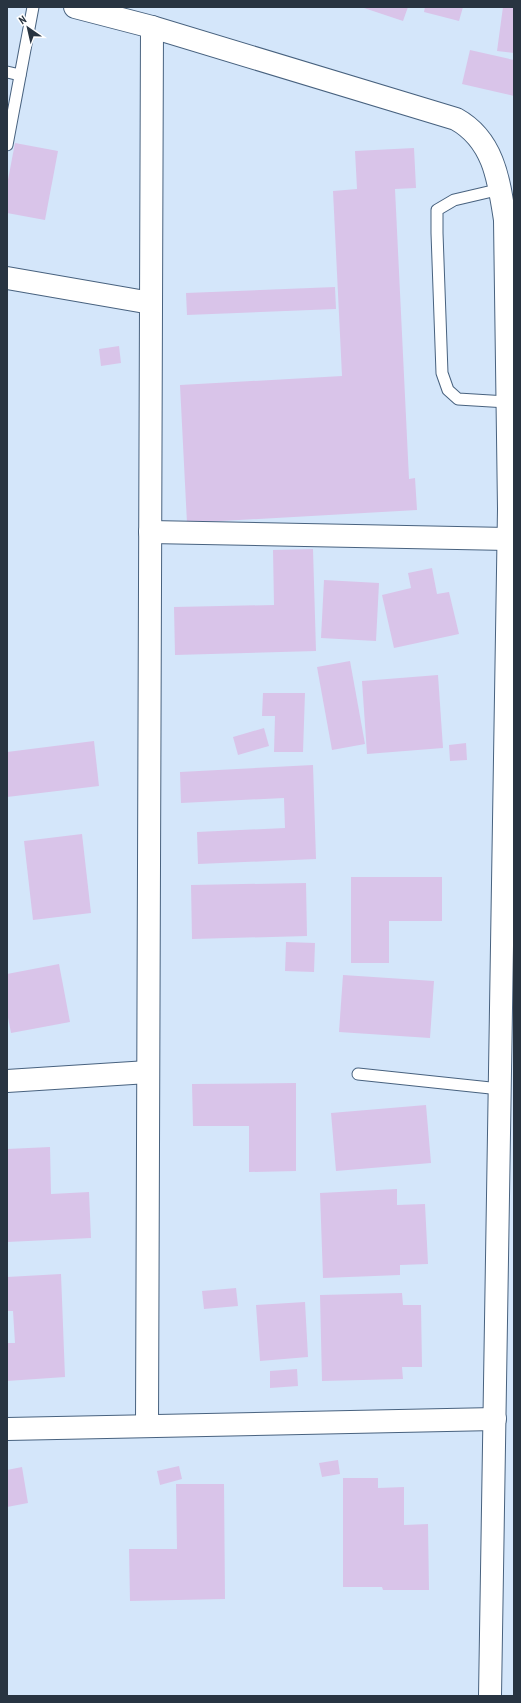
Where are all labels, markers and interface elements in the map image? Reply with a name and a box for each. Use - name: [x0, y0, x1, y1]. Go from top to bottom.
- north arrow: [8, 8, 48, 48]
- text: N: [16, 12, 29, 27]

